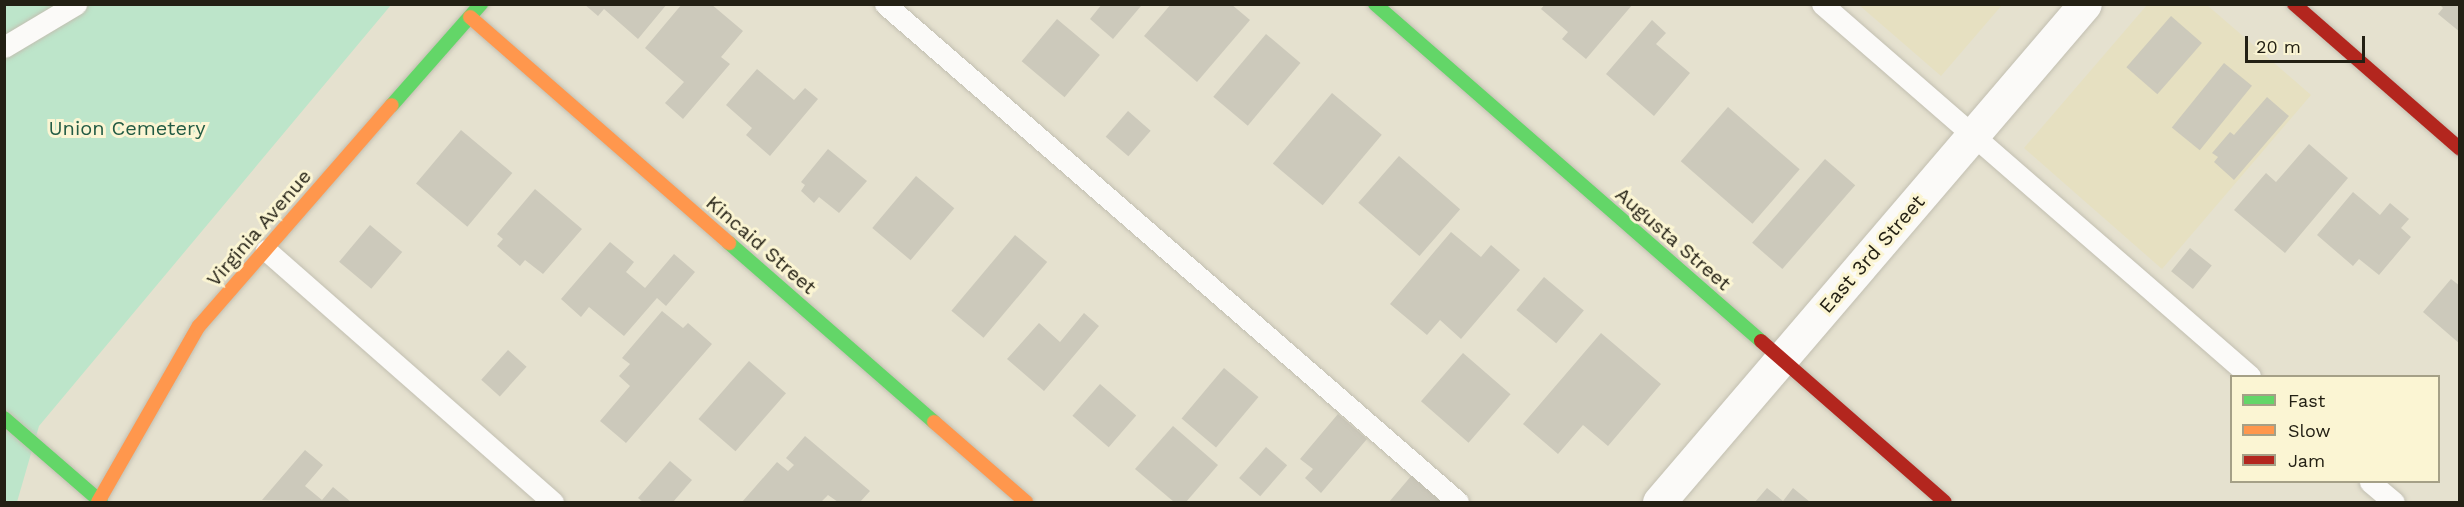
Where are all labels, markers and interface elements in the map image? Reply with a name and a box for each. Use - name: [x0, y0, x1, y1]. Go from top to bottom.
- scale bar: [2248, 24, 2368, 62]
- text: 20 m: [2256, 36, 2301, 57]
- park label: Union Cemetery: [49, 116, 205, 140]
- street label: Virginia Avenue: [201, 164, 317, 292]
- street label: Augusta Street: [1610, 182, 1736, 296]
- street label: East 3rd Street: [1814, 190, 1930, 318]
- street label: Kincaid Street: [701, 191, 821, 299]
- legend: [2230, 375, 2440, 483]
- text: Fast: [2288, 390, 2325, 411]
- text: Slow: [2288, 420, 2331, 441]
- text: Jam: [2288, 450, 2325, 471]

